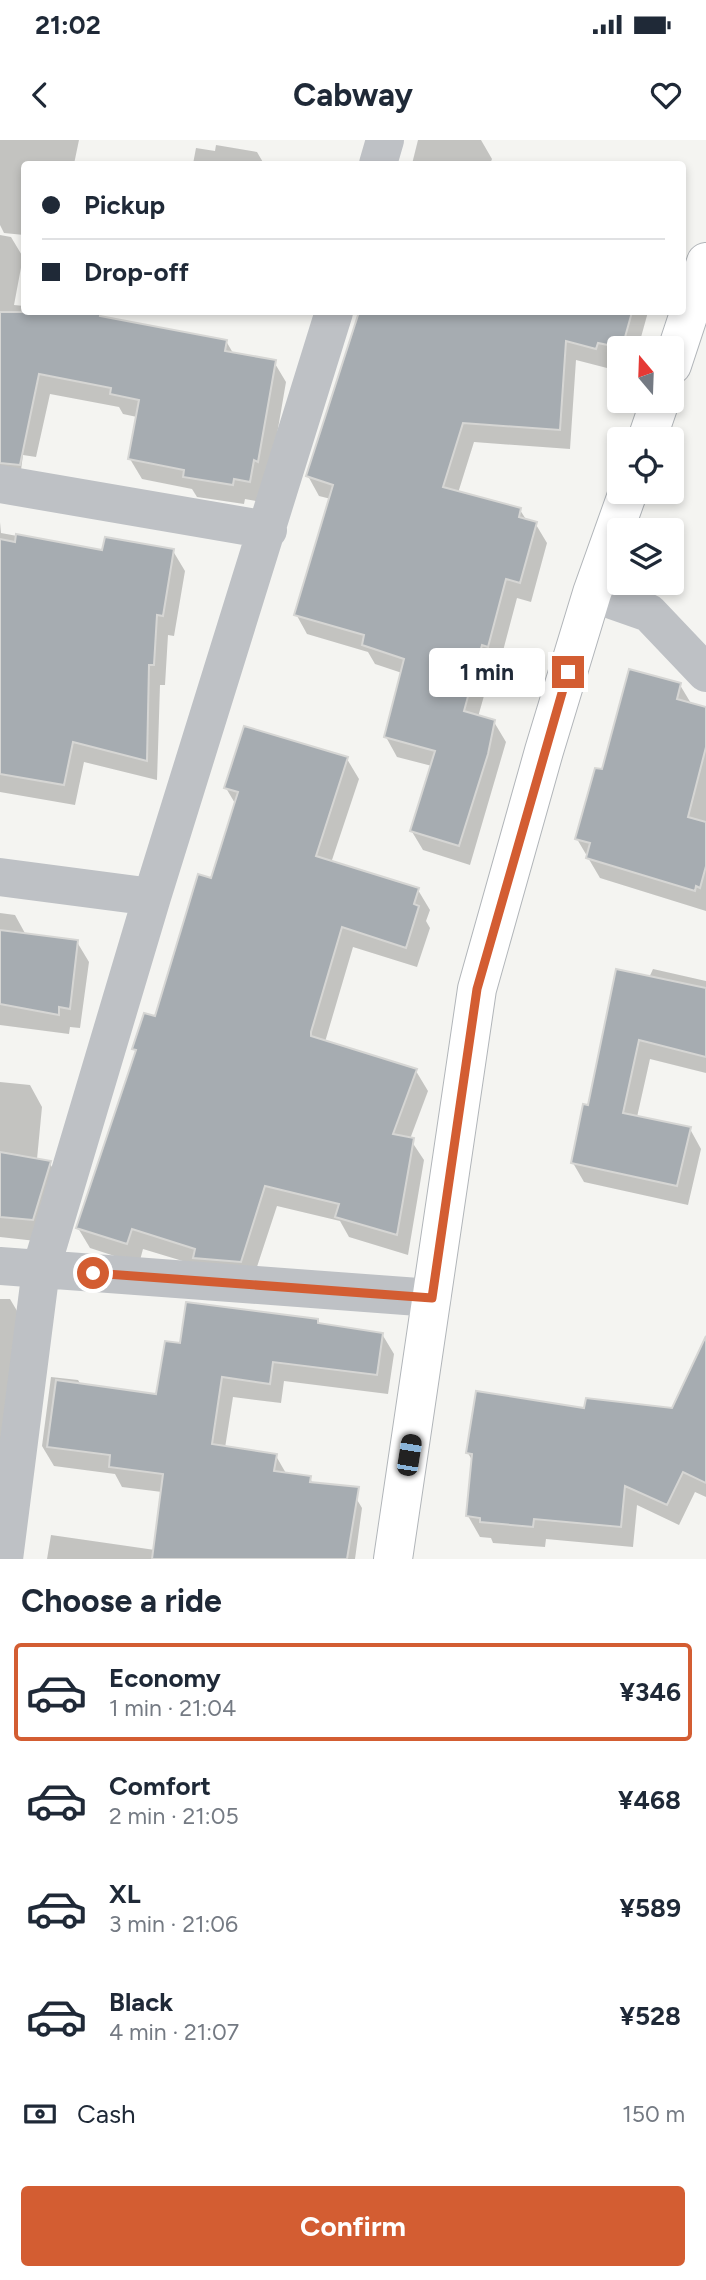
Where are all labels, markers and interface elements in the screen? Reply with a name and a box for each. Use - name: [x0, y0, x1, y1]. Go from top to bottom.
- text: 21:02: [35, 9, 101, 41]
- icon: back: [21, 76, 59, 114]
- text: Cabway: [293, 76, 413, 114]
- icon: heart: [647, 76, 685, 114]
- text: Pickup: [84, 189, 165, 221]
- text: Drop-off: [84, 256, 189, 288]
- north arrow: [607, 336, 684, 413]
- map controls: [607, 336, 684, 595]
- button: locate: [607, 427, 684, 504]
- button: layers: [607, 518, 684, 595]
- callout: 1 min: [428, 648, 544, 696]
- route end: [552, 656, 584, 688]
- text: 1 min: [460, 658, 514, 686]
- route start: [77, 1257, 109, 1289]
- car: [396, 1433, 423, 1477]
- text: Choose a ride: [21, 1582, 222, 1620]
- icon: car: [25, 1661, 88, 1724]
- text: Economy: [109, 1662, 221, 1694]
- text: ¥346: [620, 1676, 681, 1708]
- text: 1 min · 21:04: [109, 1694, 236, 1722]
- icon: car: [25, 1769, 88, 1832]
- text: Comfort: [109, 1770, 211, 1802]
- text: ¥468: [618, 1784, 681, 1816]
- text: 2 min · 21:05: [109, 1802, 239, 1830]
- icon: car: [25, 1877, 88, 1940]
- text: XL: [109, 1878, 141, 1910]
- text: ¥589: [619, 1892, 681, 1924]
- text: 3 min · 21:06: [109, 1910, 238, 1938]
- icon: car: [25, 1985, 88, 2048]
- text: Black: [109, 1986, 173, 2018]
- text: ¥528: [619, 2000, 681, 2032]
- text: 4 min · 21:07: [109, 2018, 239, 2046]
- icon: cash: [21, 2095, 59, 2133]
- text: Cash: [77, 2098, 136, 2130]
- text: 150 m: [622, 2100, 685, 2128]
- button: Confirm: [21, 2186, 685, 2266]

